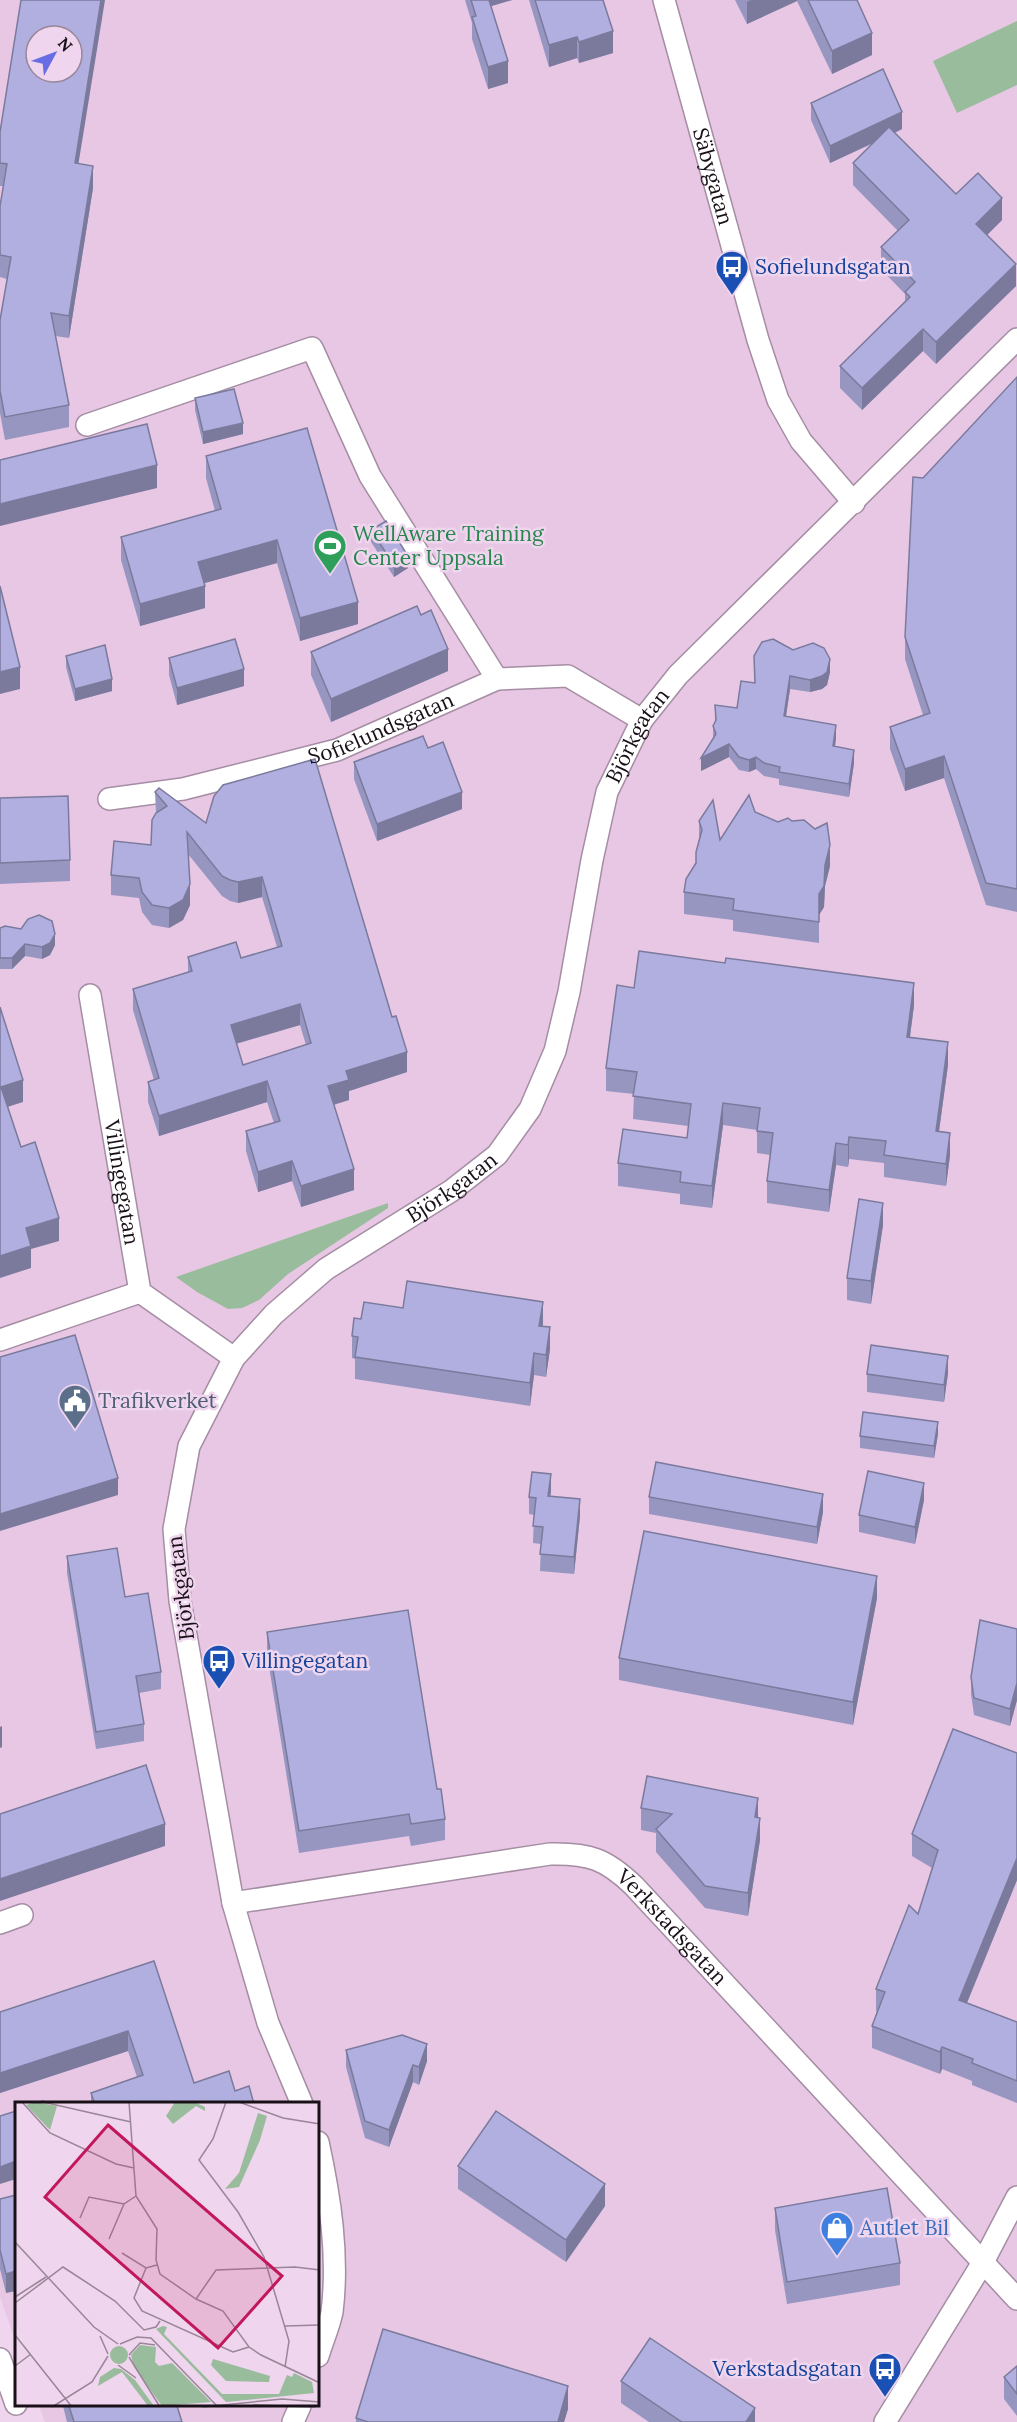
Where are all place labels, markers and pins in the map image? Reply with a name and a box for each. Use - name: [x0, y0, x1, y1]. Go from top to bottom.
- bus stop icon: Sofielundsgatan: [714, 249, 750, 296]
- place label: Sofielundsgatan: [755, 253, 911, 280]
- place label: WellAware Training Center Uppsala: [353, 520, 544, 571]
- sports icon: WellAware Training Center Uppsala: [312, 528, 348, 575]
- public building icon: Trafikverket: [57, 1383, 93, 1430]
- place label: Trafikverket: [98, 1387, 218, 1414]
- bus stop icon: Villingegatan: [201, 1643, 237, 1690]
- place label: Villingegatan: [241, 1647, 369, 1674]
- shop icon: Autlet Bil: [819, 2210, 855, 2257]
- place label: Autlet Bil: [859, 2214, 949, 2241]
- bus stop icon: Verkstadsgatan: [867, 2351, 903, 2398]
- place label: Verkstadsgatan: [711, 2355, 862, 2382]

